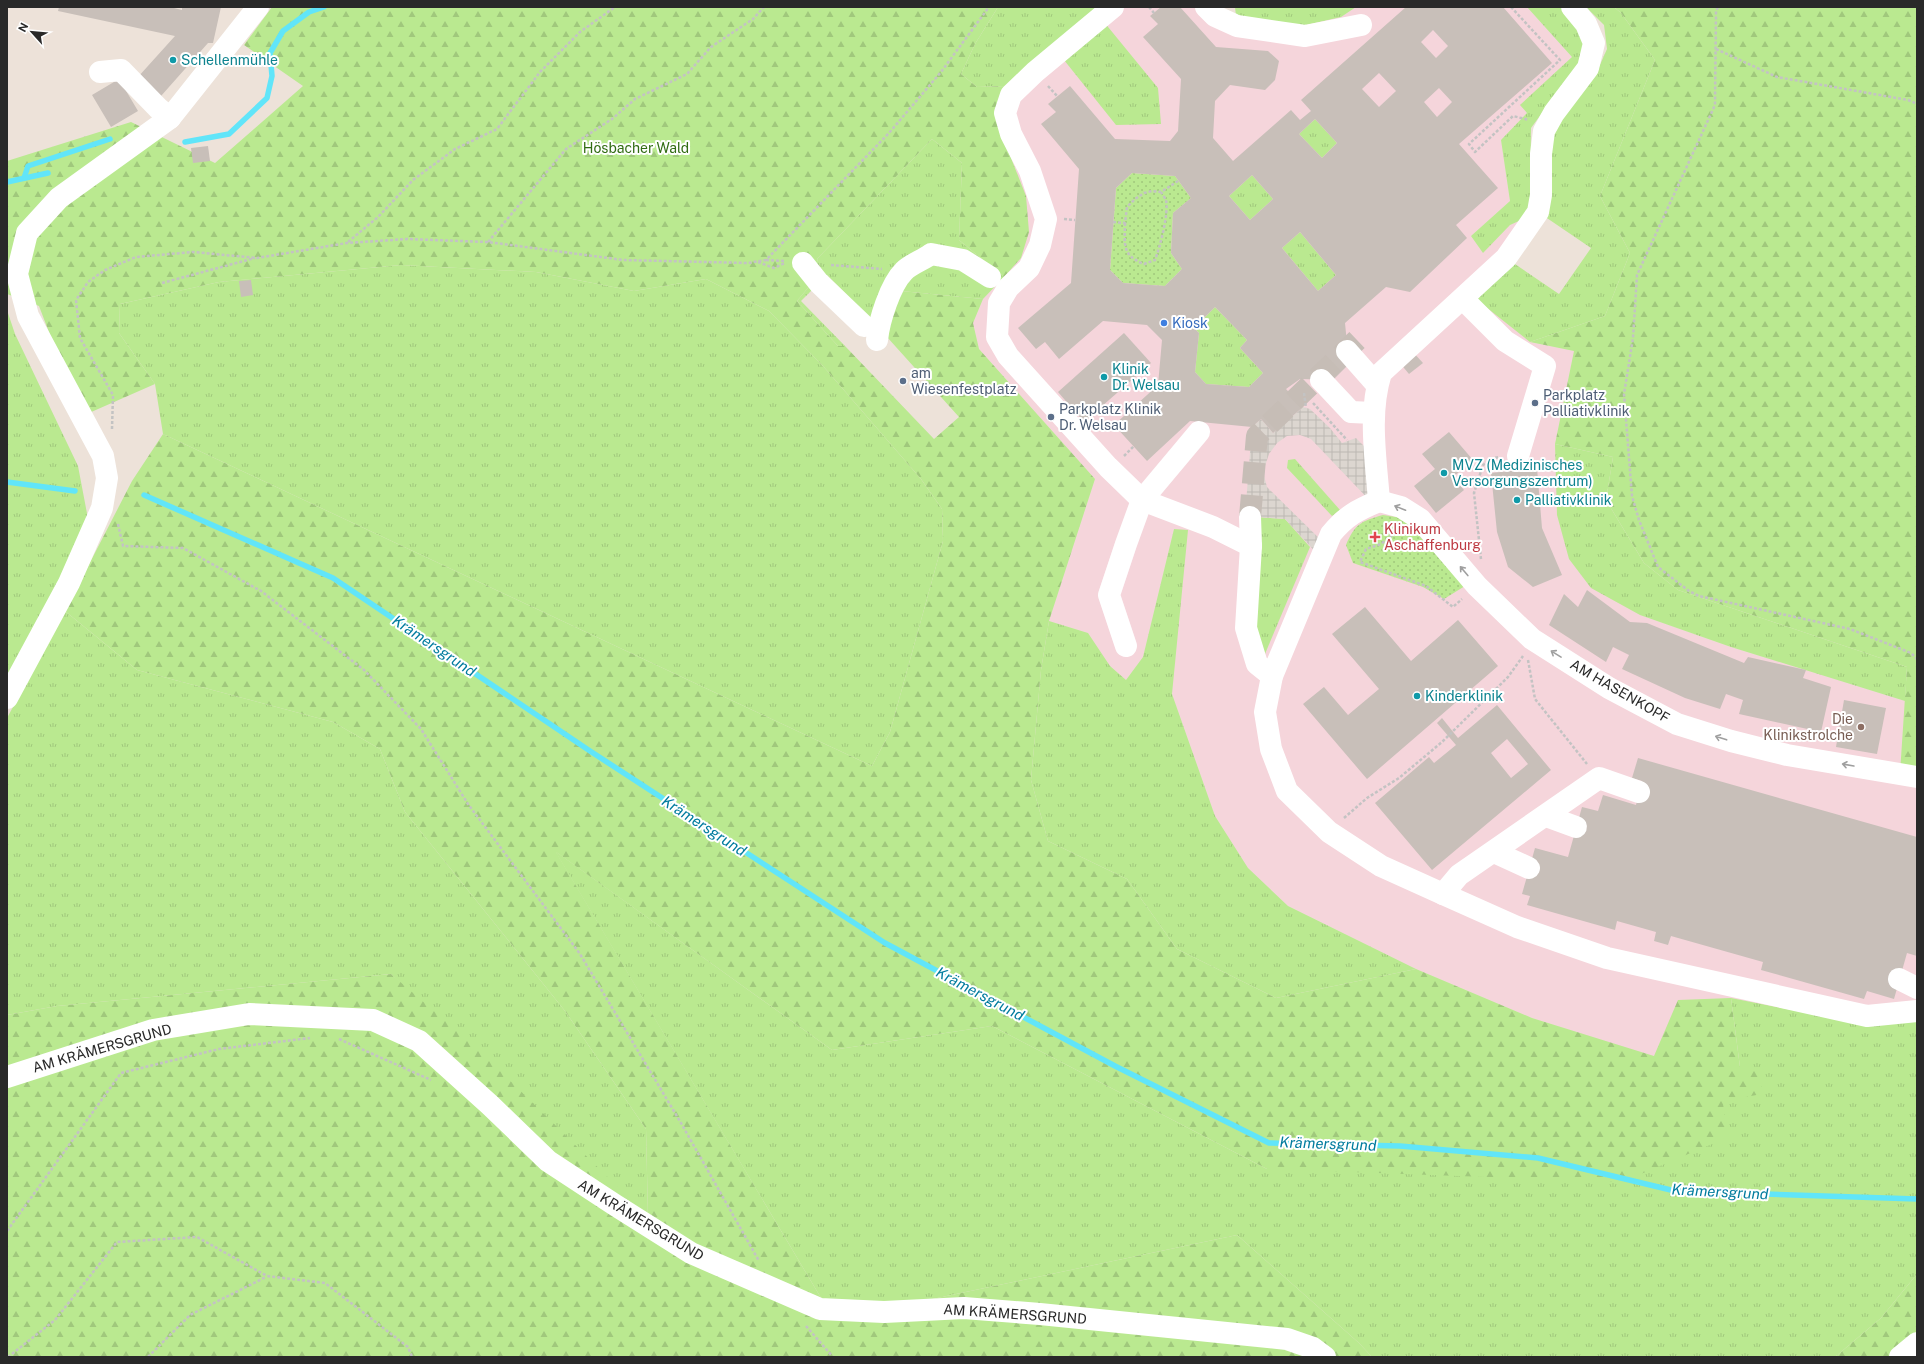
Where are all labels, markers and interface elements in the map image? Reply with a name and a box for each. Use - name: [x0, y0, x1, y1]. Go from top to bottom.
- north arrow: [12, 12, 52, 52]
- text: N: [16, 21, 30, 34]
- place label: Schellenmühle: [181, 52, 278, 68]
- marker: Schellenmühle: [168, 55, 178, 65]
- park label: Hösbacher Wald: [583, 140, 689, 156]
- place label: Kiosk: [1172, 315, 1208, 331]
- marker: Kiosk: [1159, 318, 1169, 328]
- place label: Klinik Dr. Welsau: [1112, 361, 1180, 393]
- place label: am Wiesenfestplatz: [911, 365, 1017, 397]
- marker: Klinik Dr. Welsau: [1099, 372, 1109, 382]
- marker: am Wiesenfestplatz: [898, 376, 908, 386]
- place label: Parkplatz Palliativklinik: [1543, 387, 1630, 419]
- marker: Parkplatz Palliativklinik: [1530, 398, 1540, 408]
- place label: Parkplatz Klinik Dr. Welsau: [1059, 401, 1161, 433]
- marker: Parkplatz Klinik Dr. Welsau: [1046, 412, 1056, 422]
- place label: MVZ (Medizinisches Versorgungszentrum): [1452, 457, 1593, 489]
- marker: MVZ (Medizinisches Versorgungszentrum): [1439, 468, 1449, 478]
- place label: Palliativklinik: [1525, 492, 1612, 508]
- marker: Palliativklinik: [1512, 495, 1522, 505]
- one-way arrow: [1394, 503, 1406, 511]
- place label: Klinikum Aschaffenburg: [1384, 521, 1481, 553]
- marker: Klinikum Aschaffenburg: [1369, 531, 1381, 543]
- one-way arrow: [1460, 566, 1469, 577]
- water label: Krämersgrund: [389, 611, 480, 680]
- one-way arrow: [1550, 650, 1561, 658]
- street label: AM HASENKOPF: [1568, 656, 1672, 726]
- place label: Kinderklinik: [1425, 688, 1503, 704]
- marker: Kinderklinik: [1412, 691, 1422, 701]
- place label: Die Klinikstrolche: [1763, 711, 1853, 743]
- marker: Die Klinikstrolche: [1856, 722, 1866, 732]
- one-way arrow: [1714, 734, 1727, 741]
- one-way arrow: [1841, 761, 1854, 769]
- water label: Krämersgrund: [659, 792, 750, 859]
- water label: Krämersgrund: [933, 963, 1027, 1024]
- street label: AM KRÄMERSGRUND: [30, 1019, 173, 1076]
- water label: Krämersgrund: [1279, 1133, 1377, 1154]
- street label: AM KRÄMERSGRUND: [575, 1174, 708, 1264]
- water label: Krämersgrund: [1671, 1180, 1769, 1203]
- street label: AM KRÄMERSGRUND: [943, 1299, 1087, 1327]

